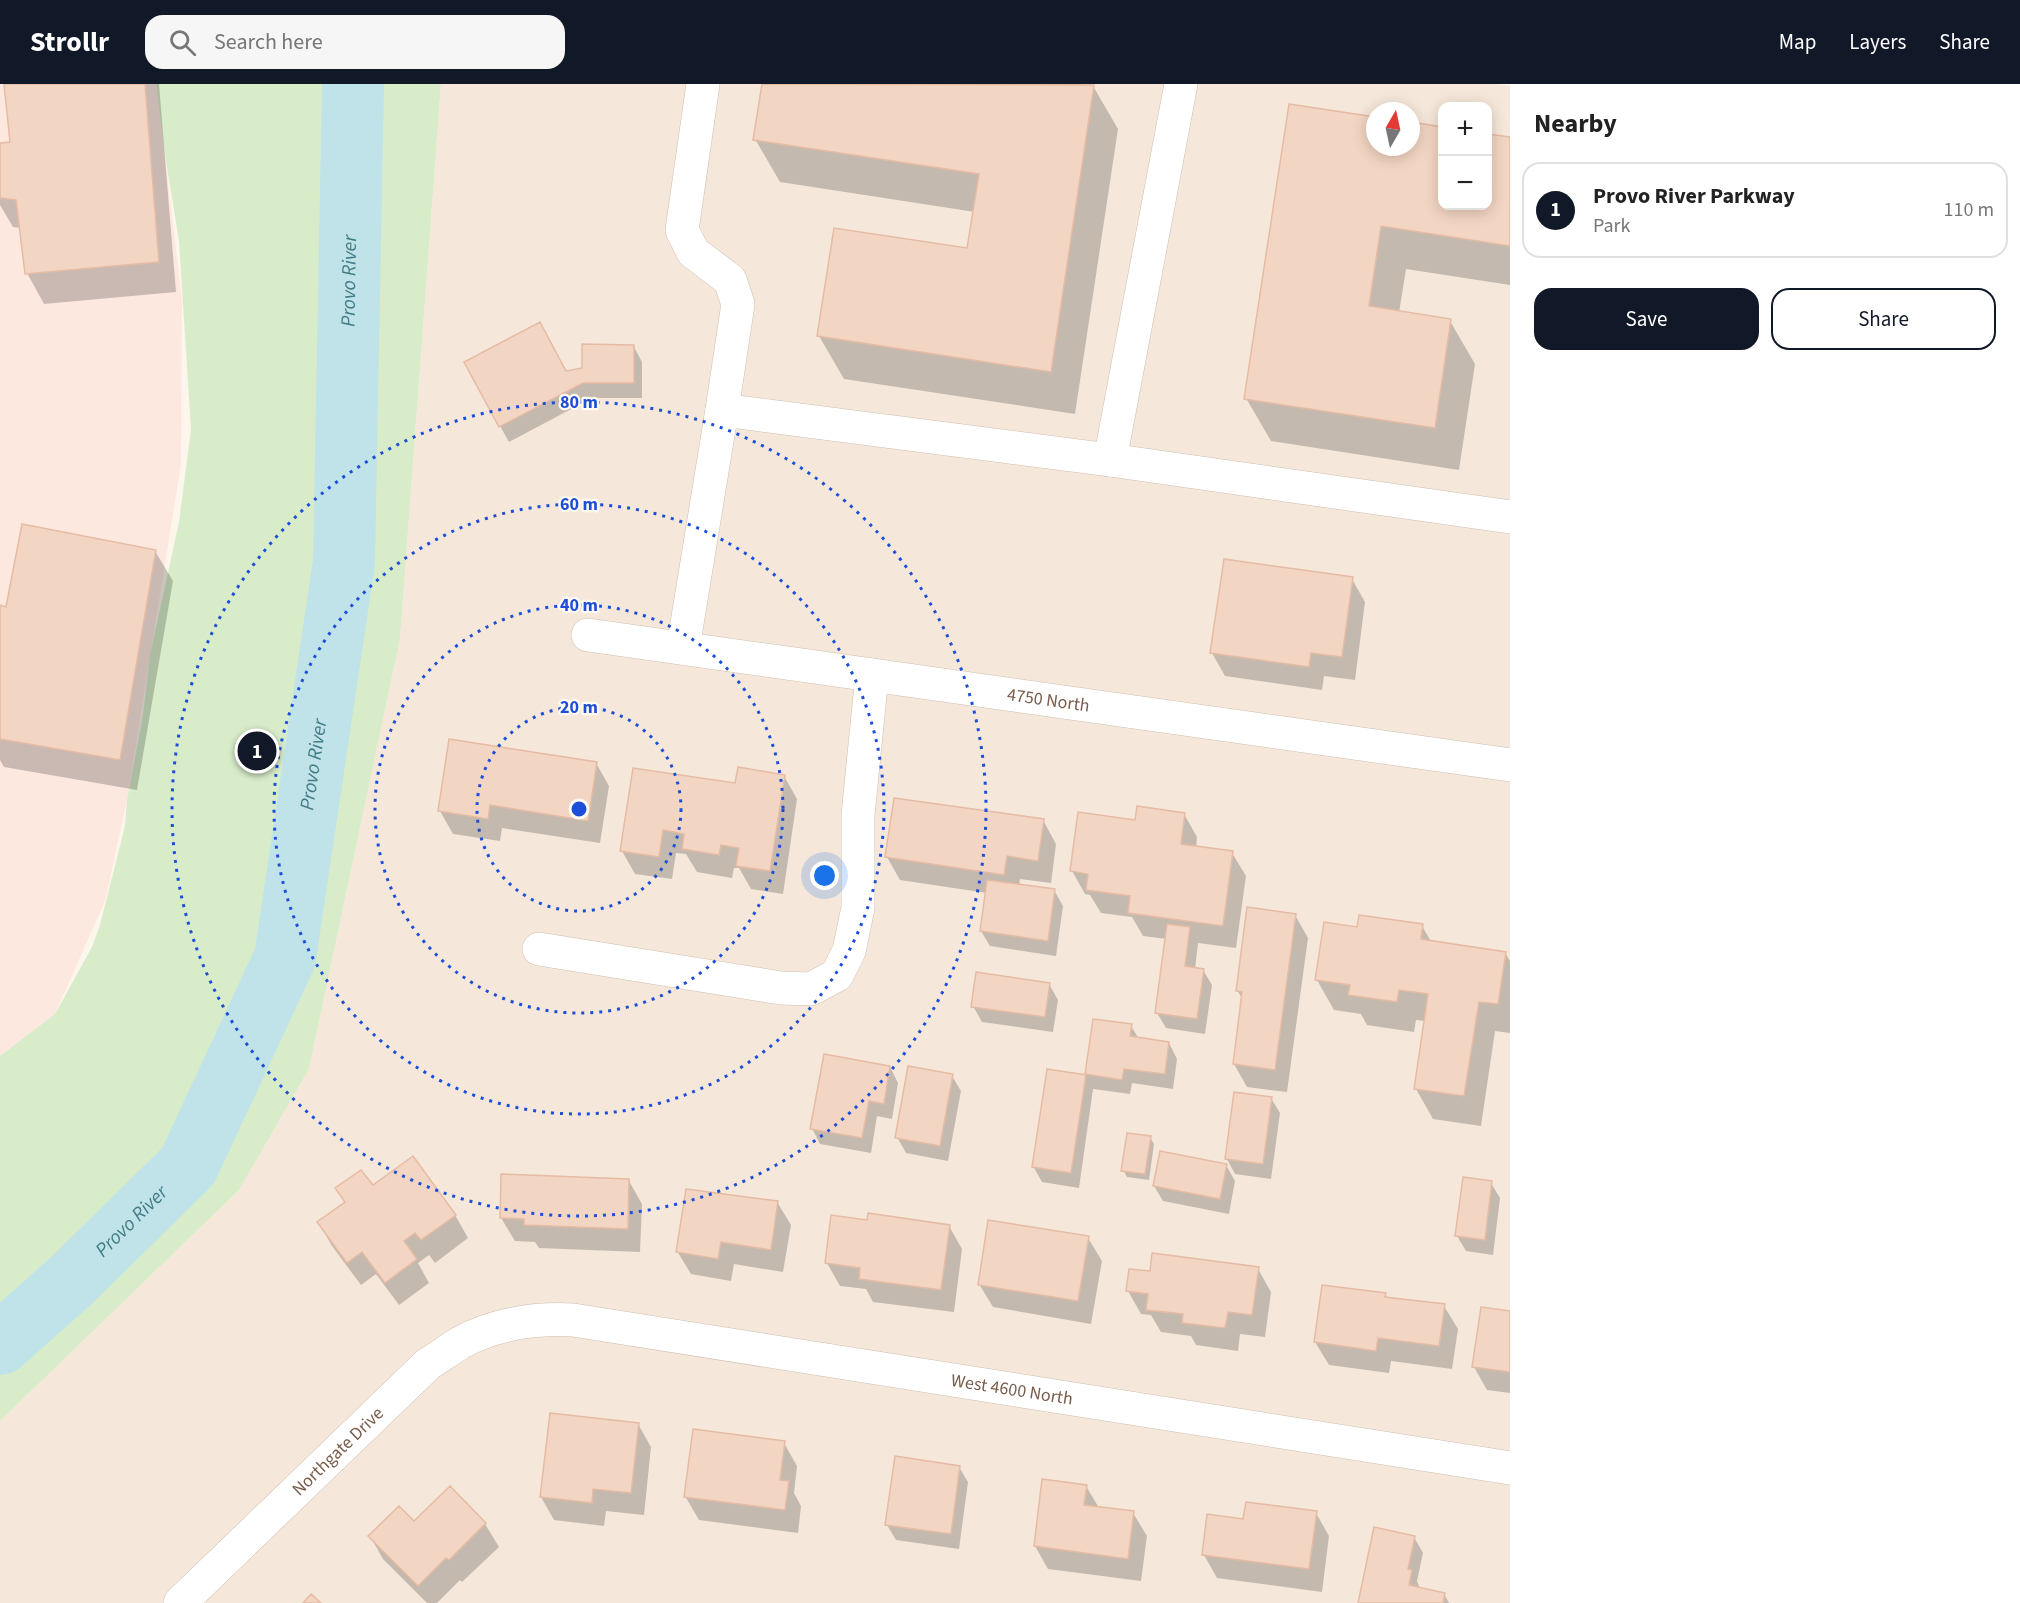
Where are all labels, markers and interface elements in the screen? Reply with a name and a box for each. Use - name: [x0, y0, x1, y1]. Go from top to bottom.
- search box: [145, 15, 565, 69]
- text: Strollr: [30, 22, 109, 62]
- icon: search: [166, 26, 199, 59]
- text: Search here: [214, 26, 323, 58]
- text: Map: [1779, 27, 1816, 57]
- text: Layers: [1849, 27, 1906, 57]
- text: Share: [1939, 27, 1990, 57]
- north arrow: [1366, 102, 1420, 156]
- map controls: [1438, 102, 1492, 210]
- button: +: [1438, 102, 1492, 156]
- text: Nearby: [1534, 105, 1617, 142]
- button: −: [1438, 156, 1492, 210]
- text: Provo River Parkway: [1593, 180, 1795, 212]
- text: 1: [1550, 196, 1561, 224]
- text: 110 m: [1944, 196, 1994, 224]
- text: Park: [1593, 212, 1630, 240]
- water label: Provo River: [334, 233, 364, 327]
- button: Save: [1534, 288, 1759, 350]
- button: Share: [1771, 288, 1996, 350]
- text: 80 m: [560, 390, 598, 415]
- text: 60 m: [560, 492, 598, 517]
- text: 40 m: [560, 593, 598, 618]
- street label: 4750 North: [1006, 682, 1091, 718]
- text: 20 m: [560, 695, 598, 720]
- water label: Provo River: [293, 716, 335, 812]
- pin: 1: [238, 728, 276, 774]
- centre of rings: [569, 799, 589, 819]
- your location: [810, 861, 839, 890]
- water label: Provo River: [89, 1178, 175, 1264]
- street label: West 4600 North: [949, 1367, 1075, 1411]
- street label: Northgate Drive: [286, 1401, 389, 1501]

